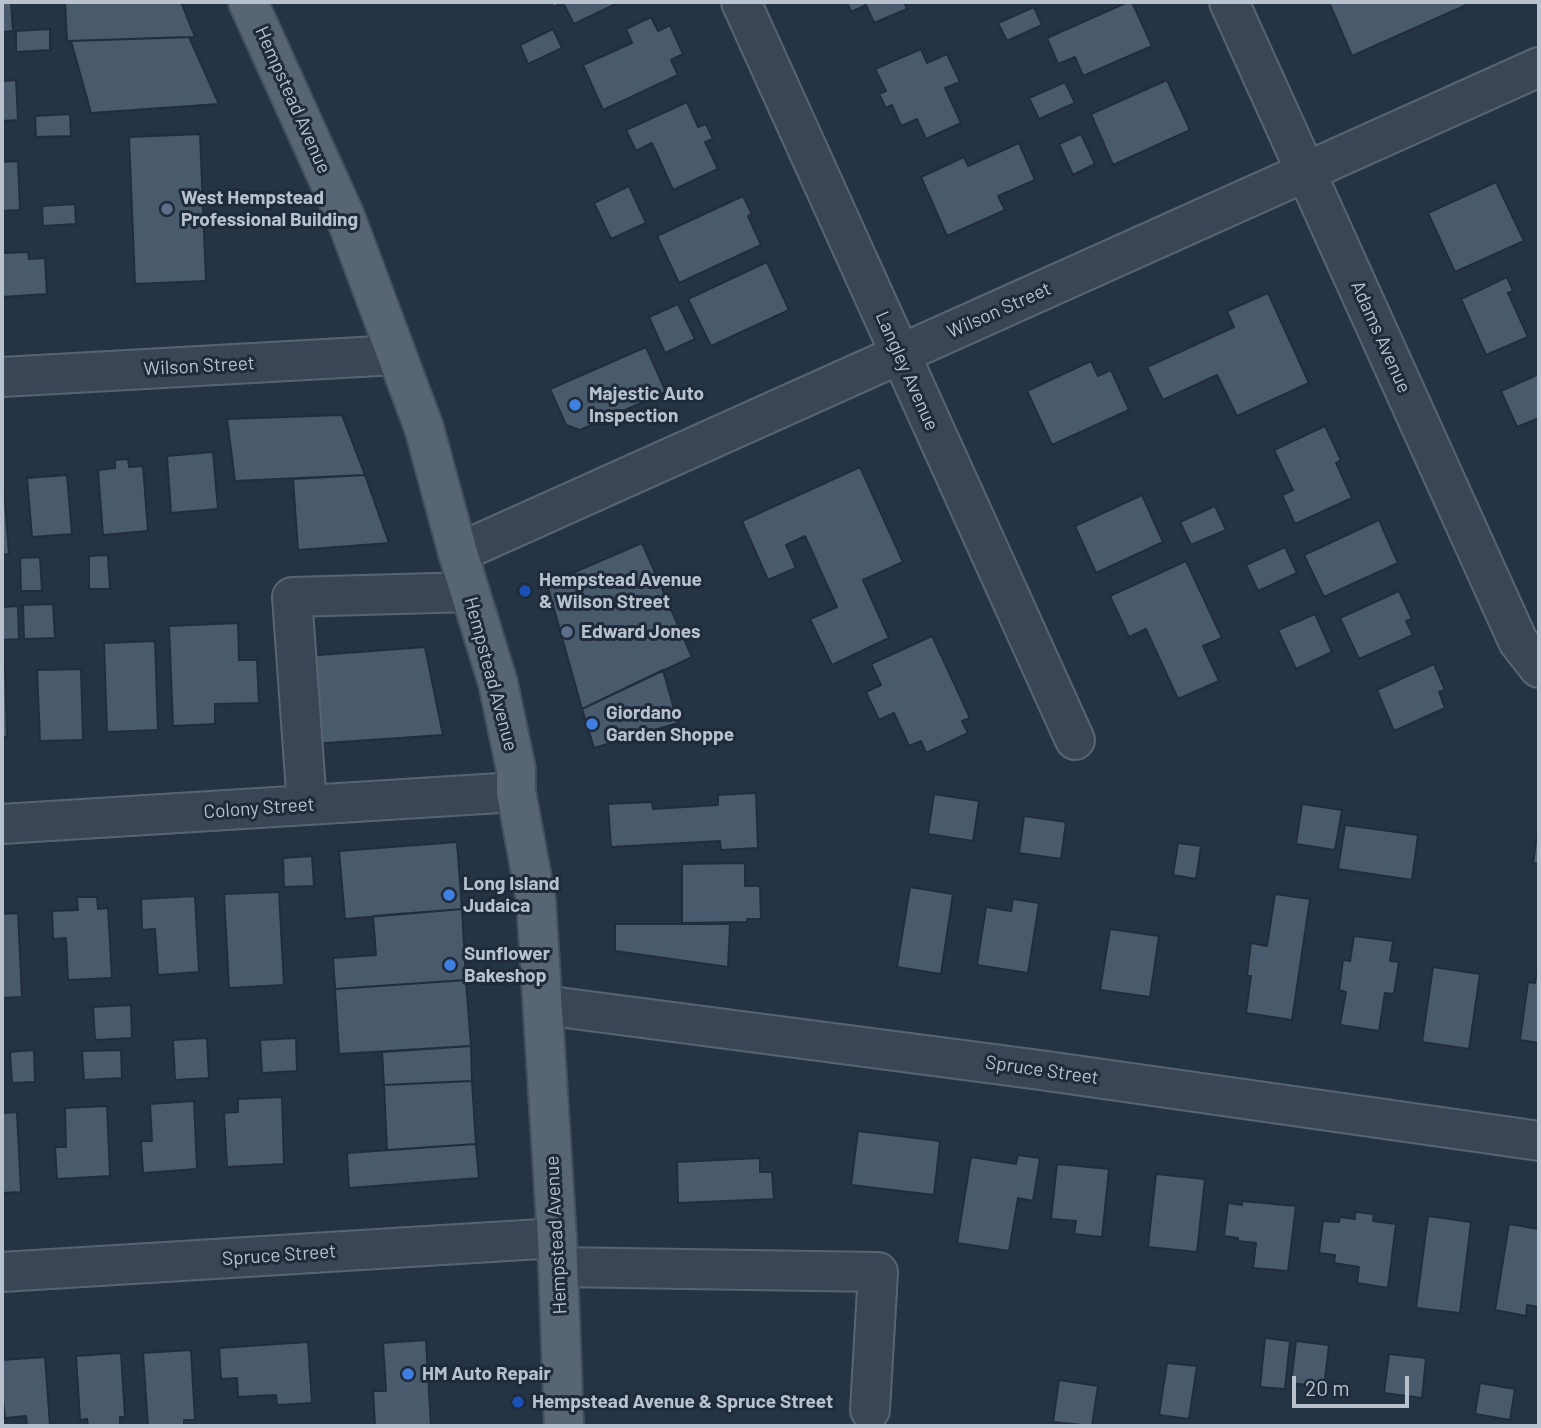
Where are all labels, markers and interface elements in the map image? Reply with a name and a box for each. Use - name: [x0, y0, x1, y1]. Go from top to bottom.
- street label: Hempstead Avenue: [250, 23, 336, 177]
- place label: West Hempstead Professional Building: [181, 187, 358, 231]
- marker: West Hempstead Professional Building: [159, 201, 175, 217]
- street label: Wilson Street: [944, 277, 1054, 343]
- street label: Adams Avenue: [1346, 277, 1416, 397]
- street label: Langley Avenue: [871, 308, 943, 434]
- street label: Wilson Street: [143, 352, 255, 380]
- place label: Majestic Auto Inspection: [589, 383, 704, 427]
- marker: Majestic Auto Inspection: [567, 397, 583, 413]
- place label: Hempstead Avenue & Wilson Street: [539, 569, 702, 613]
- marker: Hempstead Avenue & Wilson Street: [517, 583, 533, 599]
- street label: Hempstead Avenue: [459, 594, 523, 754]
- place label: Edward Jones: [581, 621, 701, 643]
- marker: Edward Jones: [559, 624, 575, 640]
- place label: Giordano Garden Shoppe: [606, 702, 734, 746]
- marker: Giordano Garden Shoppe: [584, 716, 600, 732]
- street label: Colony Street: [203, 793, 315, 823]
- place label: Long Island Judaica: [463, 873, 560, 917]
- marker: Long Island Judaica: [441, 887, 457, 903]
- place label: Sunflower Bakeshop: [464, 943, 550, 987]
- marker: Sunflower Bakeshop: [442, 957, 458, 973]
- street label: Spruce Street: [984, 1051, 1100, 1089]
- street label: Hempstead Avenue: [540, 1155, 572, 1315]
- street label: Spruce Street: [221, 1240, 337, 1270]
- scale bar: [1296, 1362, 1413, 1406]
- place label: HM Auto Repair: [422, 1363, 551, 1385]
- marker: HM Auto Repair: [400, 1366, 416, 1382]
- text: 20 m: [1305, 1375, 1350, 1400]
- place label: Hempstead Avenue & Spruce Street: [532, 1391, 833, 1413]
- marker: Hempstead Avenue & Spruce Street: [510, 1394, 526, 1410]

